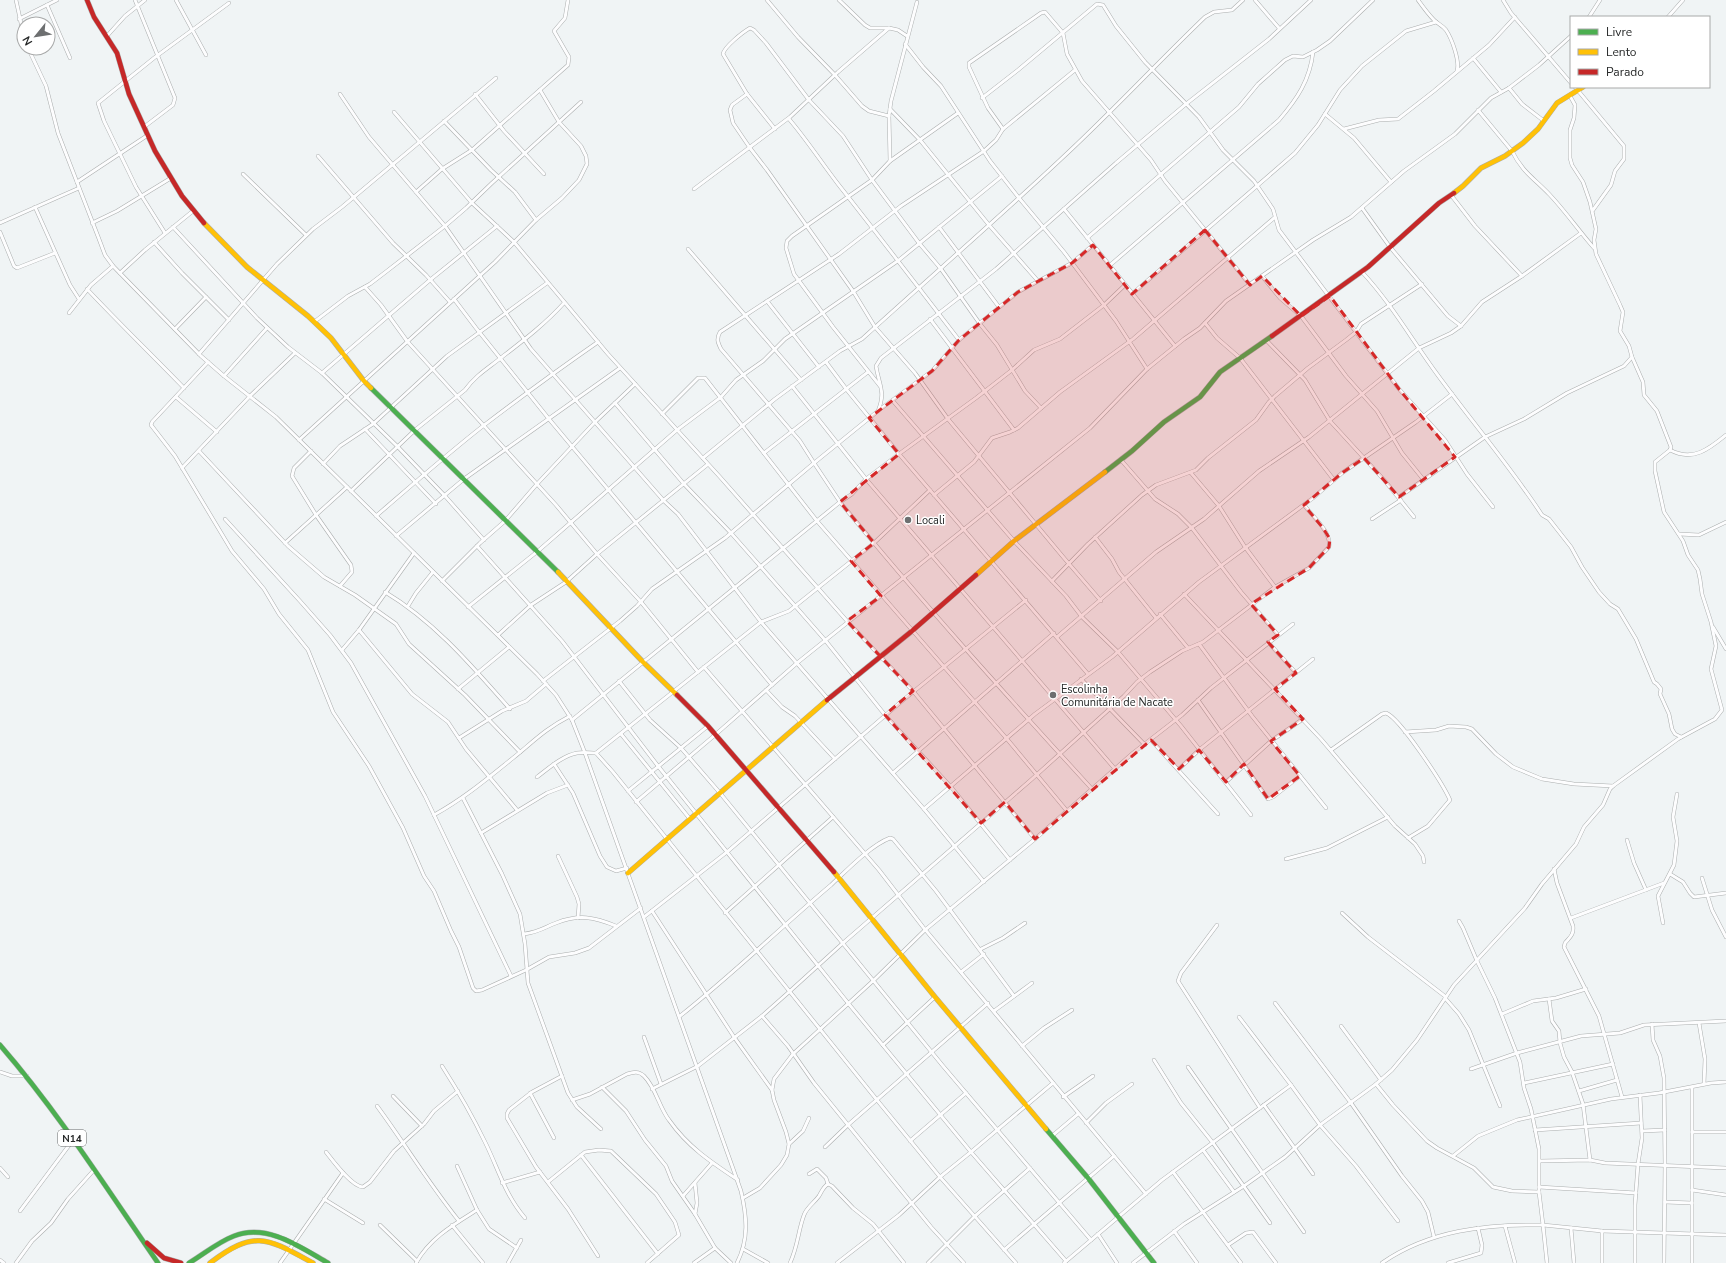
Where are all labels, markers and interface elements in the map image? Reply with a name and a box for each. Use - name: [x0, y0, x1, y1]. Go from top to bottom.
- north arrow: [16, 16, 56, 56]
- legend: [1570, 16, 1710, 88]
- text: Livre: [1606, 24, 1632, 40]
- text: N: [19, 33, 36, 48]
- text: Lento: [1606, 44, 1637, 60]
- text: Parado: [1606, 64, 1644, 80]
- place label: Locali: [916, 513, 945, 528]
- marker: Locali: [903, 515, 913, 525]
- place label: Escolinha Comunitária de Nacate: [1061, 682, 1173, 710]
- marker: Escolinha Comunitária de Nacate: [1048, 690, 1058, 700]
- road number: N14: [58, 1130, 86, 1146]

